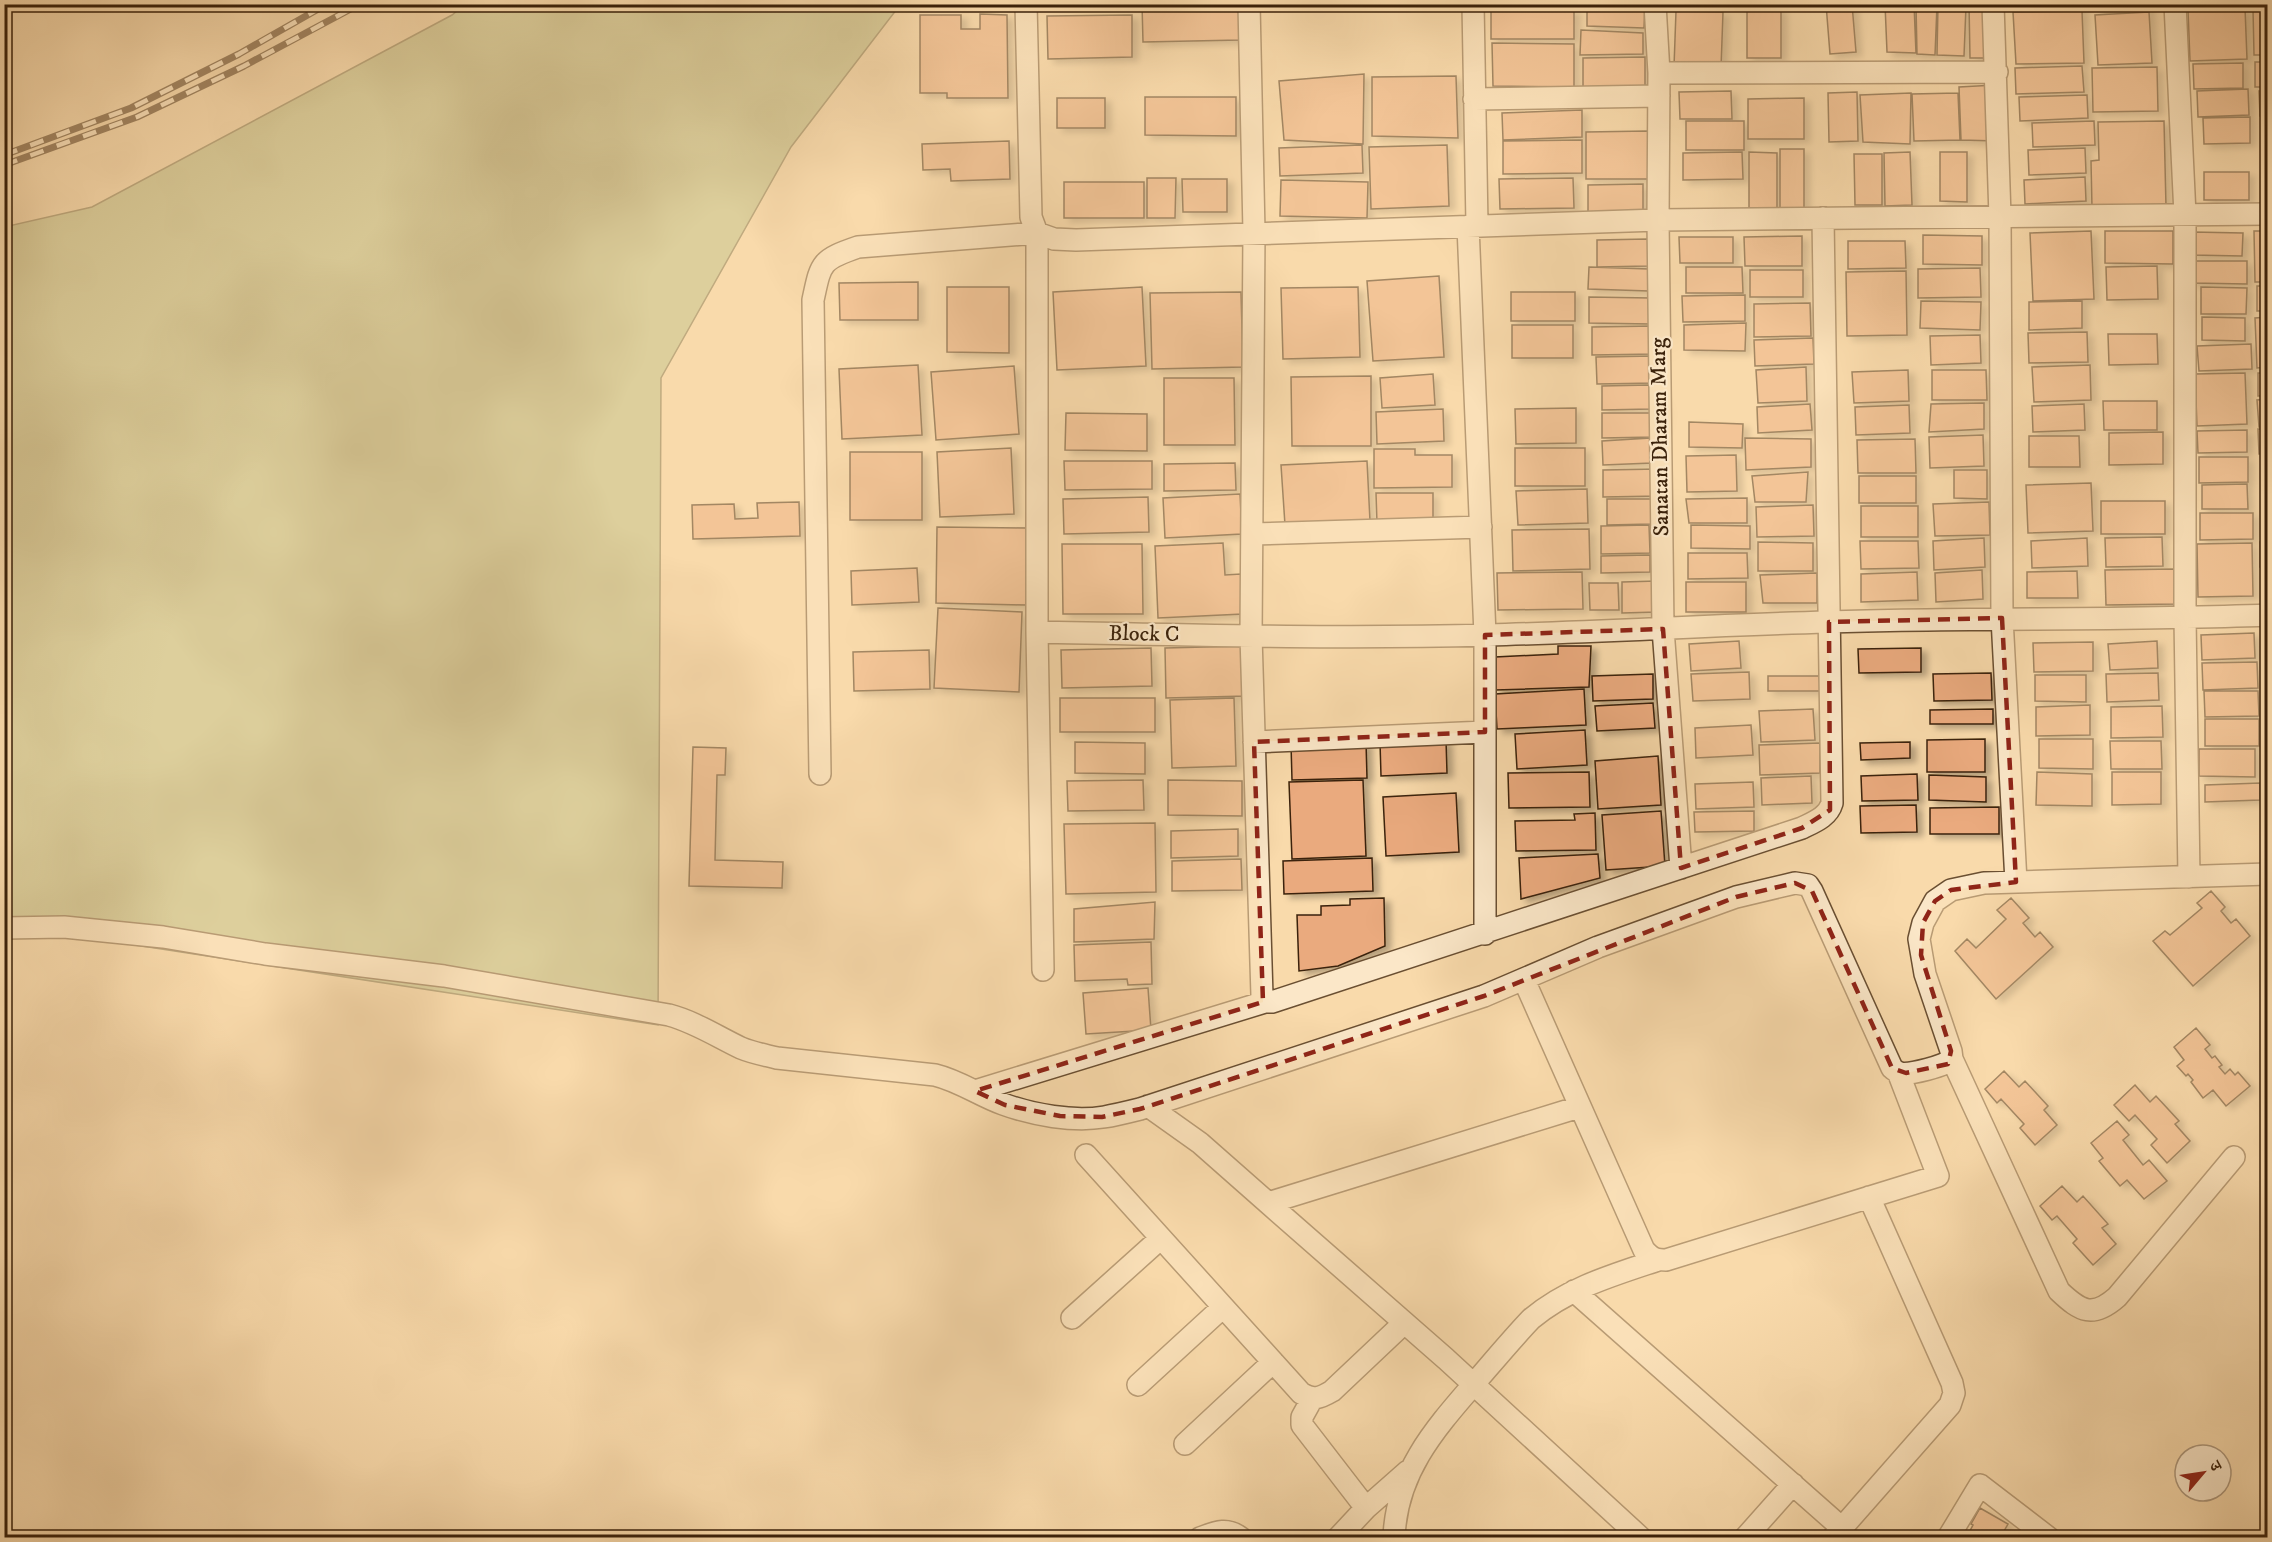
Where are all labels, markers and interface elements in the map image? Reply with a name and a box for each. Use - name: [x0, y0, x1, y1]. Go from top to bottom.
- street label: Sanatan Dharam Marg: [1645, 337, 1675, 537]
- street label: Block C: [1108, 620, 1180, 648]
- north arrow: [2173, 1443, 2233, 1503]
- text: उ: [2204, 1457, 2227, 1476]

